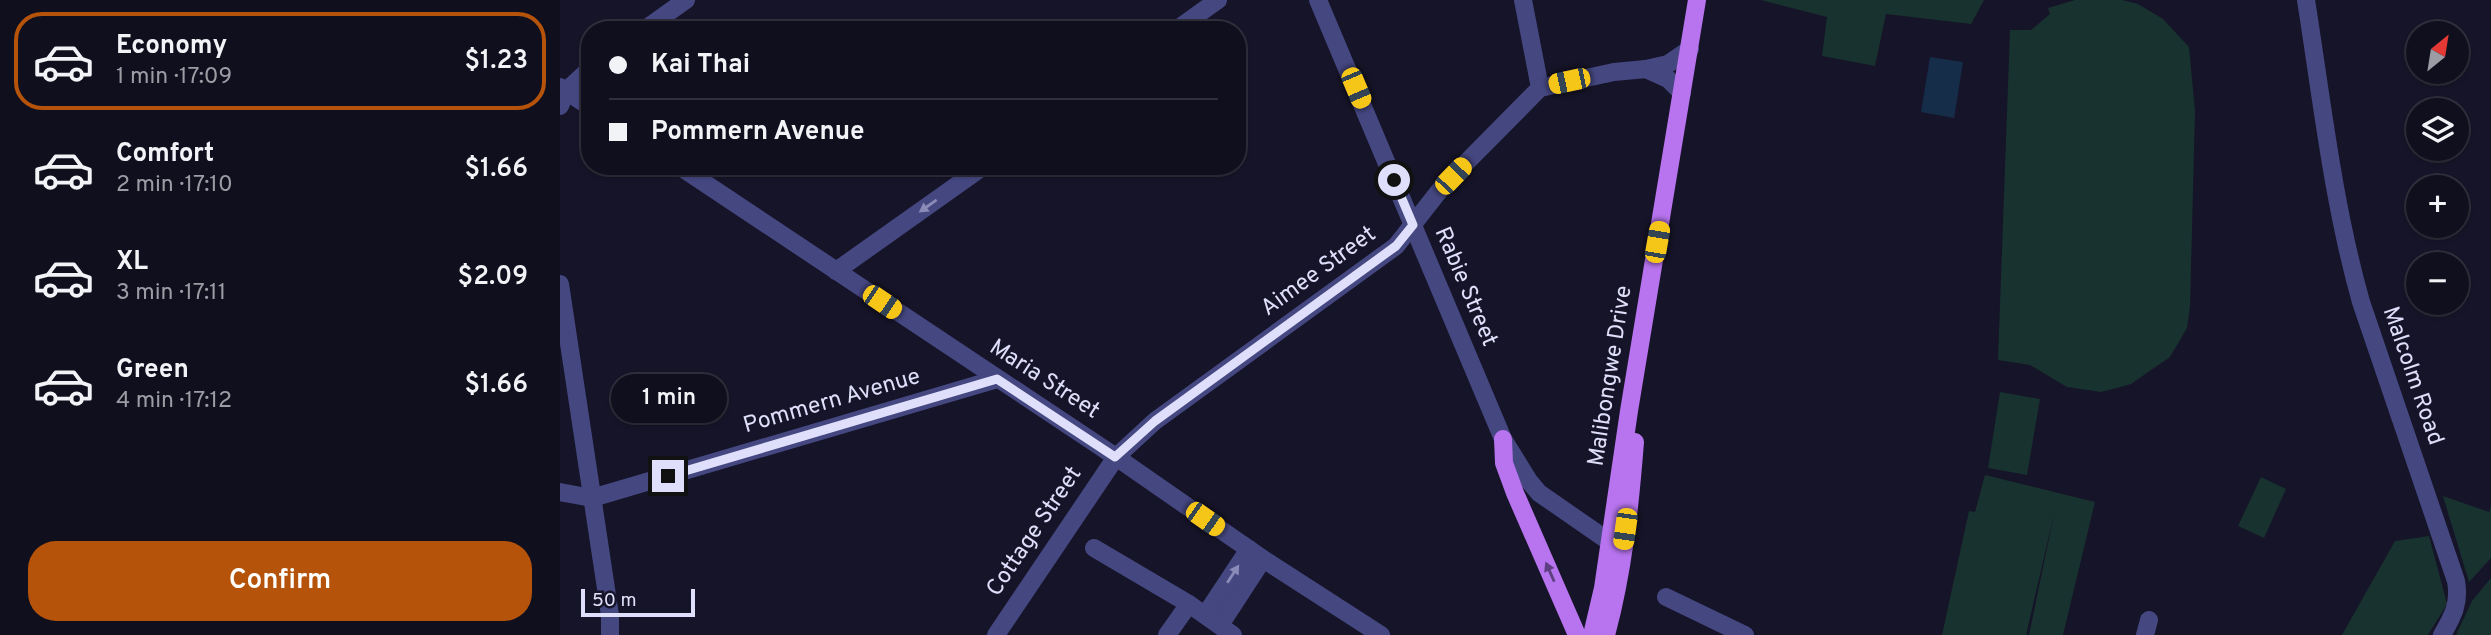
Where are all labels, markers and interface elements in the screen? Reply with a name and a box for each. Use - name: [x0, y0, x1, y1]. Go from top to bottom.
- north arrow: [2406, 21, 2469, 84]
- map controls: [2406, 21, 2469, 315]
- icon: car: [32, 30, 95, 93]
- text: Economy: [116, 30, 227, 63]
- text: $1.23: [465, 45, 528, 78]
- text: Kai Thai: [651, 49, 750, 82]
- text: 1 min · 17:09: [116, 63, 232, 92]
- car: [1339, 65, 1374, 111]
- car: [1547, 66, 1592, 96]
- button: layers: [2406, 98, 2469, 161]
- text: Pommern Avenue: [651, 116, 864, 149]
- icon: car: [32, 138, 95, 201]
- text: Comfort: [116, 138, 214, 171]
- text: $1.66: [464, 153, 528, 186]
- car: [1431, 154, 1476, 198]
- route start: [1378, 164, 1410, 196]
- text: 2 min · 17:10: [116, 171, 233, 200]
- button: +: [2406, 175, 2469, 238]
- one-way arrow: [919, 199, 937, 213]
- car: [1644, 219, 1671, 265]
- street label: Aimee Street: [1256, 221, 1382, 323]
- street label: Rabie Street: [1427, 223, 1503, 351]
- icon: car: [32, 246, 95, 309]
- text: XL: [116, 246, 148, 279]
- button: −: [2406, 252, 2469, 315]
- text: $2.09: [458, 261, 528, 294]
- text: 3 min · 17:11: [116, 279, 226, 308]
- car: [859, 282, 906, 322]
- street label: Malibongwe Drive: [1582, 284, 1640, 468]
- street label: Malcolm Road: [2375, 303, 2449, 449]
- street label: Maria Street: [983, 334, 1105, 426]
- icon: car: [32, 354, 95, 417]
- text: Green: [116, 354, 189, 387]
- street label: Pommern Avenue: [740, 363, 924, 441]
- text: $1.66: [464, 369, 528, 402]
- callout: 1 min: [610, 374, 726, 424]
- text: 1 min: [642, 384, 696, 413]
- text: 4 min · 17:12: [116, 387, 232, 416]
- route end: [652, 460, 684, 492]
- street label: Cottage Street: [981, 461, 1089, 603]
- car: [1182, 498, 1229, 540]
- car: [1612, 507, 1639, 551]
- button: Confirm: [28, 541, 532, 621]
- one-way arrow: [1544, 562, 1556, 582]
- one-way arrow: [1227, 564, 1240, 583]
- scale bar: [581, 586, 695, 618]
- text: 50 m: [592, 589, 637, 613]

